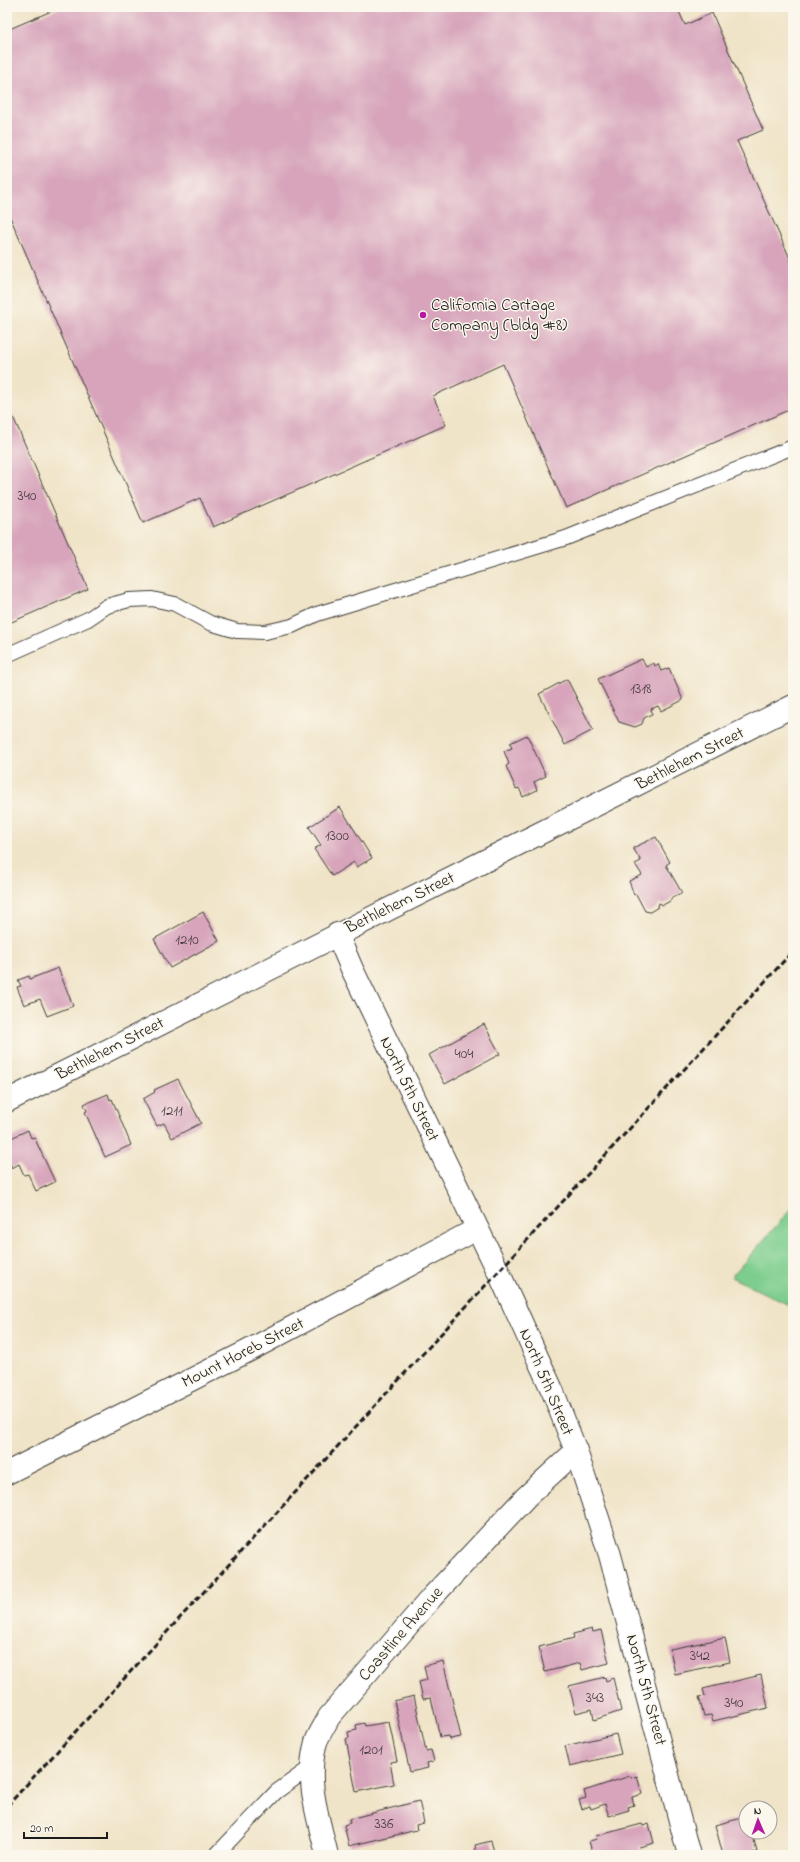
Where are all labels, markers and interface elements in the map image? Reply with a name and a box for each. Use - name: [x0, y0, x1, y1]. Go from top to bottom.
- place label: California Cartage Company (bldg #8): [431, 293, 567, 340]
- marker: California Cartage Company (bldg #8): [418, 310, 428, 320]
- house number: 340: [18, 485, 37, 507]
- house number: 1318: [630, 678, 652, 700]
- street label: Bethlehem Street: [630, 721, 749, 798]
- house number: 1300: [325, 825, 349, 847]
- street label: Bethlehem Street: [340, 865, 459, 941]
- house number: 1210: [175, 929, 199, 951]
- street label: Bethlehem Street: [50, 1011, 169, 1088]
- street label: North 5th Street: [373, 1032, 445, 1146]
- house number: 404: [455, 1043, 473, 1065]
- house number: 1211: [161, 1100, 183, 1122]
- street label: Mount Horeb Street: [177, 1311, 309, 1395]
- street label: North 5th Street: [512, 1325, 580, 1440]
- street label: Coastline Avenue: [353, 1581, 450, 1687]
- street label: North 5th Street: [619, 1632, 673, 1749]
- house number: 342: [690, 1645, 710, 1667]
- house number: 343: [586, 1687, 604, 1709]
- house number: 340: [725, 1692, 744, 1714]
- house number: 1201: [359, 1739, 383, 1761]
- north arrow: [738, 1800, 778, 1840]
- text: N: [754, 1803, 762, 1819]
- house number: 336: [375, 1813, 394, 1835]
- scale bar: [24, 1814, 107, 1840]
- text: 20 m: [30, 1820, 53, 1838]

